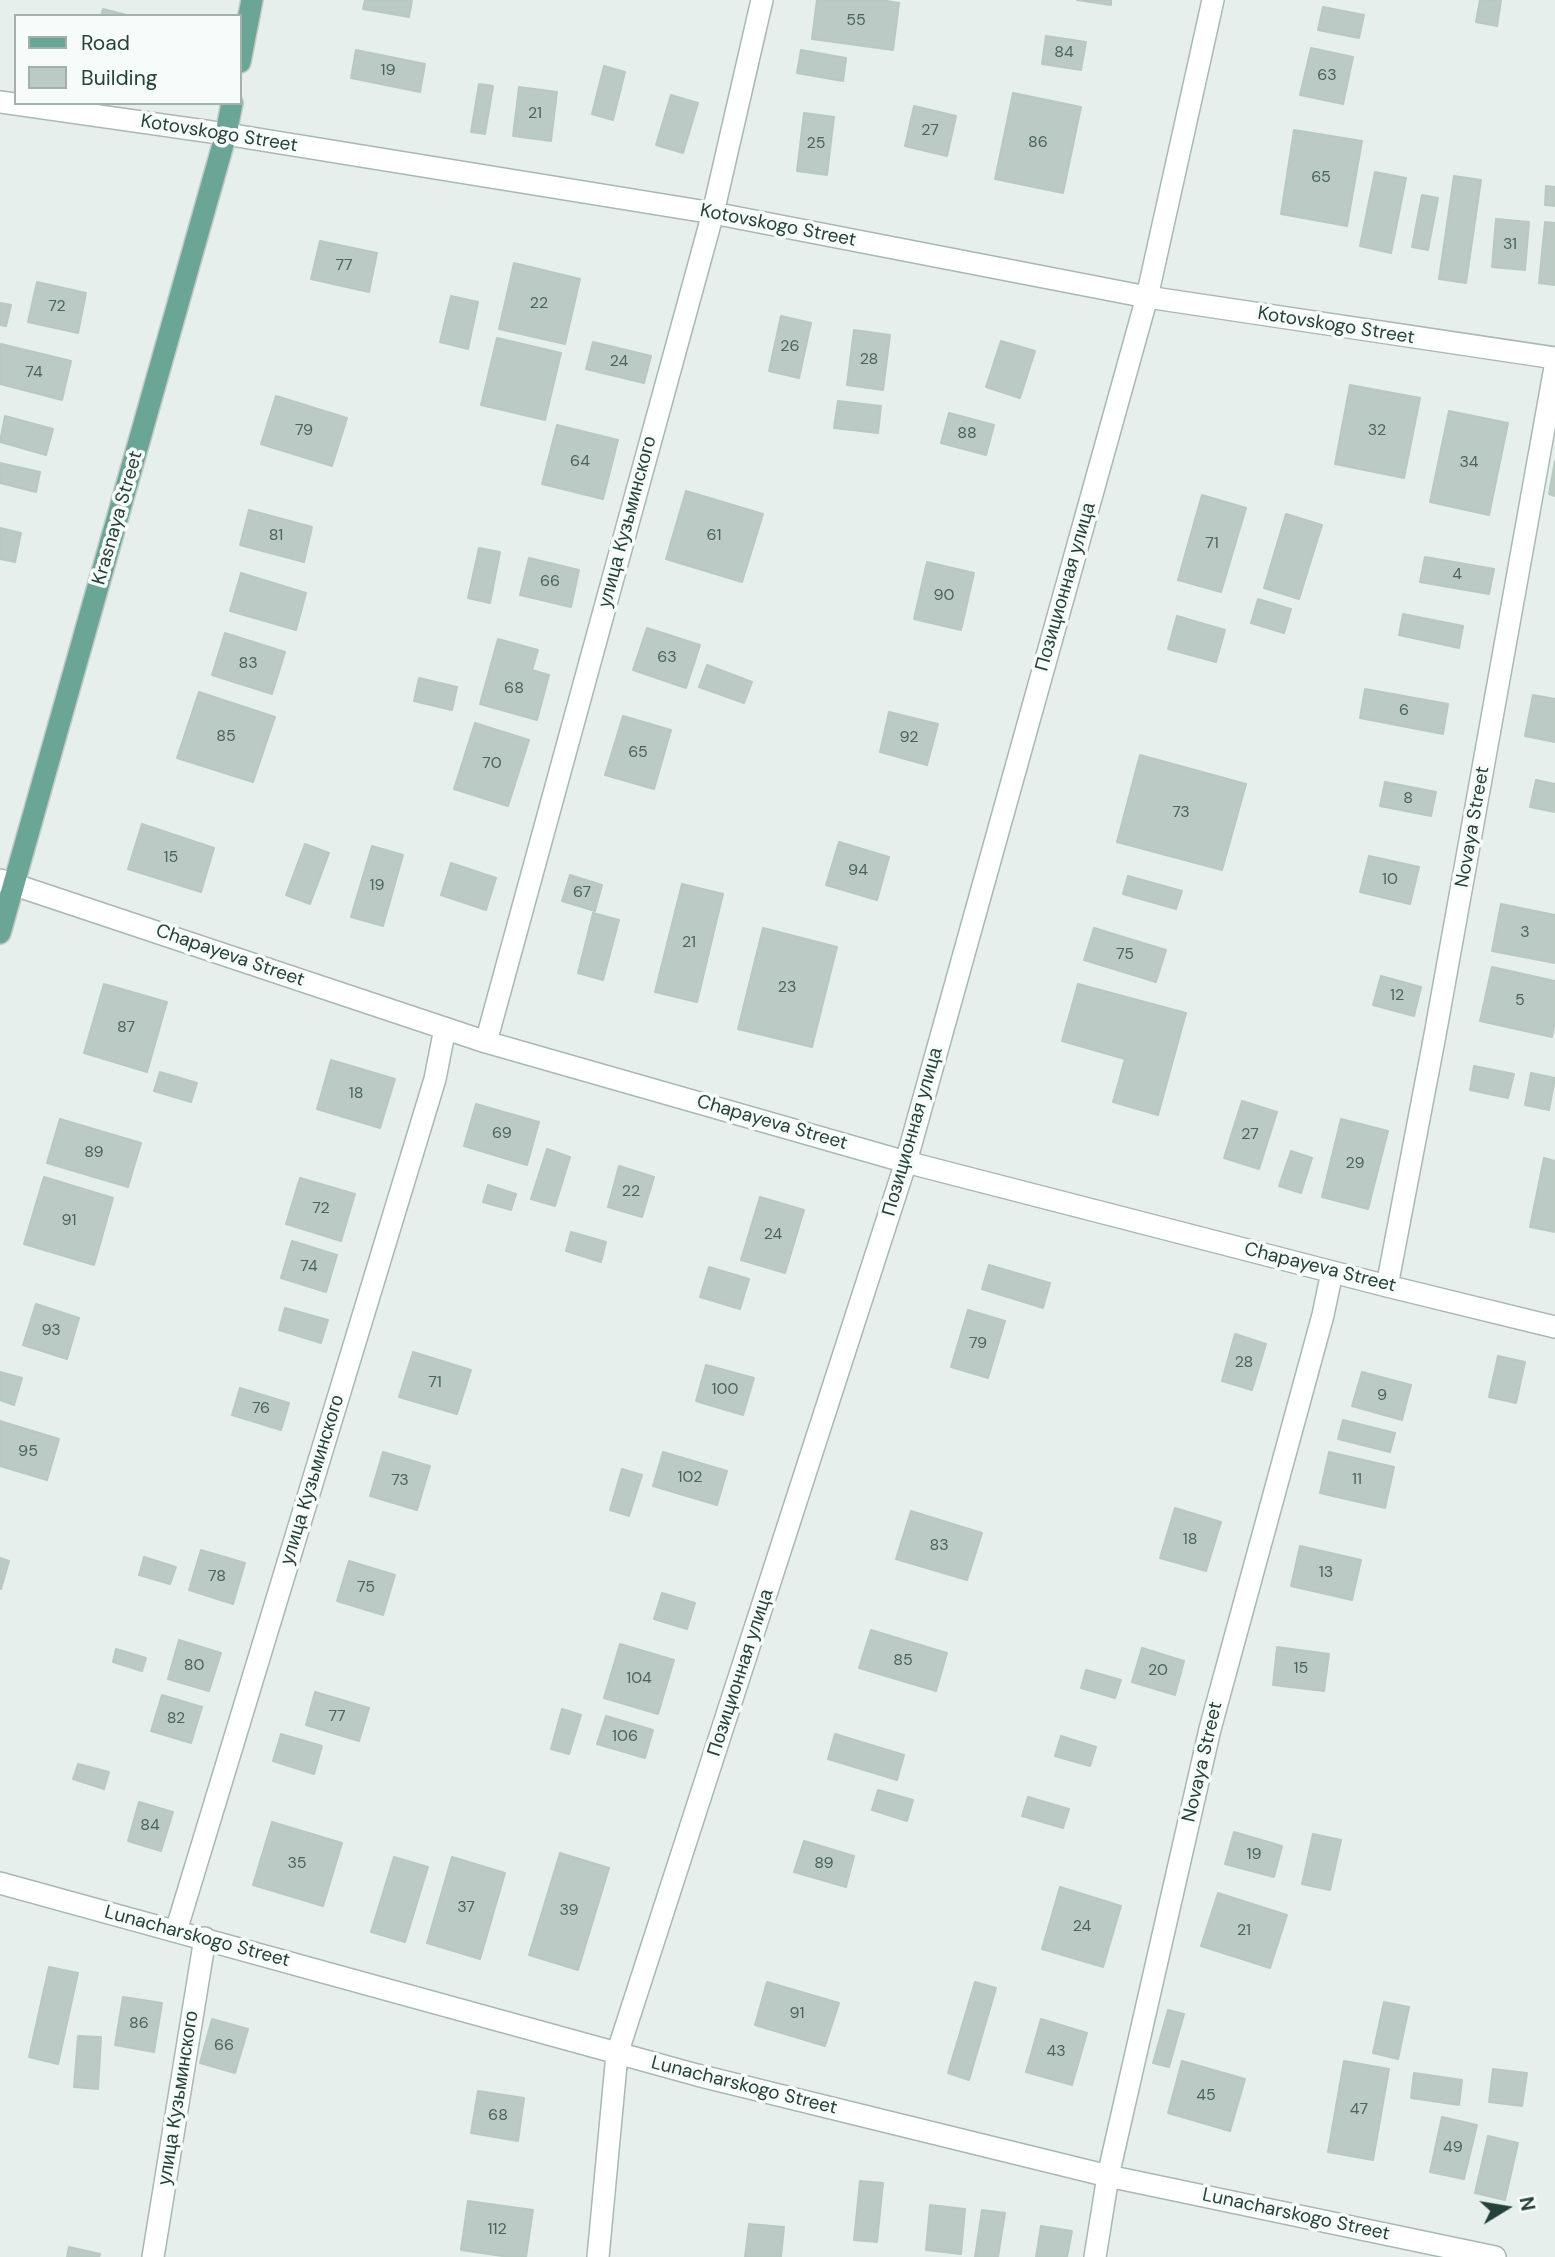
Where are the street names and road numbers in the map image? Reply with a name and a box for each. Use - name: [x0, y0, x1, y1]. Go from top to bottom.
- street label: Kotovskogo Street: [139, 110, 299, 158]
- street label: Kotovskogo Street: [698, 200, 858, 252]
- street label: Kotovskogo Street: [1256, 302, 1416, 350]
- street label: улица Кузьминского: [594, 434, 662, 610]
- street label: Krasnaya Street: [88, 448, 148, 588]
- street label: Позиционная улица: [1031, 500, 1101, 674]
- street label: Novaya Street: [1451, 765, 1495, 889]
- street label: Chapayeva Street: [153, 920, 307, 992]
- street label: Позиционная улица: [878, 1045, 948, 1219]
- street label: Chapayeva Street: [694, 1091, 850, 1155]
- street label: Chapayeva Street: [1242, 1238, 1398, 1298]
- street label: улица Кузьминского: [276, 1392, 350, 1568]
- street label: Позиционная улица: [703, 1586, 779, 1760]
- street label: Novaya Street: [1178, 1700, 1228, 1824]
- street label: Lunacharskogo Street: [102, 1901, 292, 1973]
- street label: улица Кузьминского: [154, 2009, 204, 2187]
- street label: Lunacharskogo Street: [649, 2052, 839, 2120]
- street label: Lunacharskogo Street: [1200, 2184, 1392, 2246]

